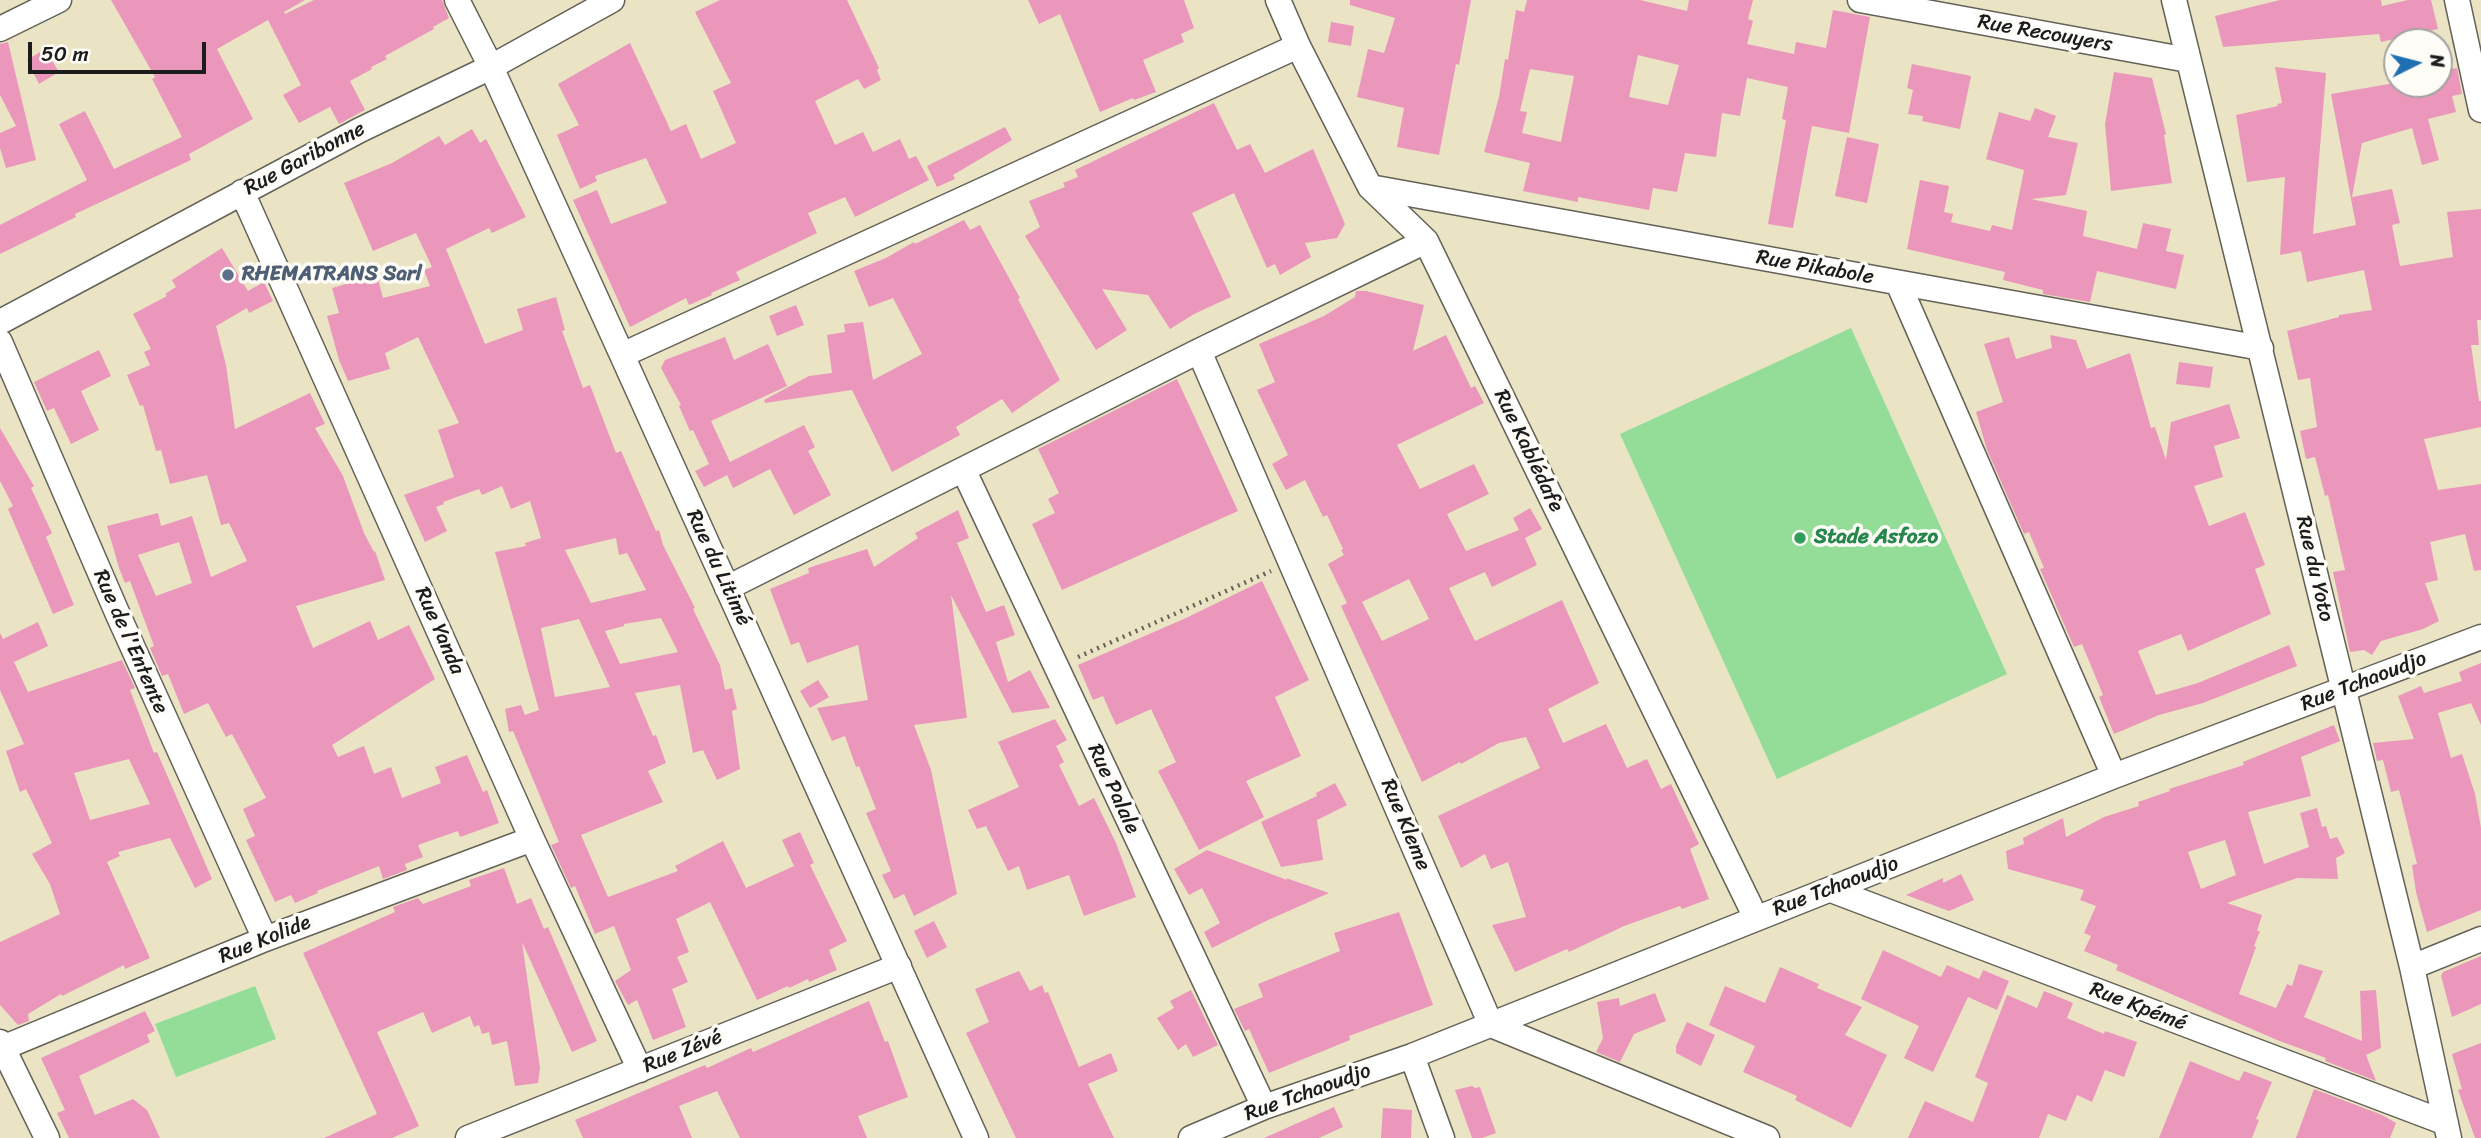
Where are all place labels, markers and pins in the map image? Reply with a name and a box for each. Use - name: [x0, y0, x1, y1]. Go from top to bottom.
- place label: RHEMATRANS Sarl: [242, 262, 422, 288]
- marker: RHEMATRANS Sarl: [220, 267, 236, 283]
- place label: Stade Asfozo: [1814, 525, 1938, 551]
- marker: Stade Asfozo: [1792, 530, 1808, 546]

